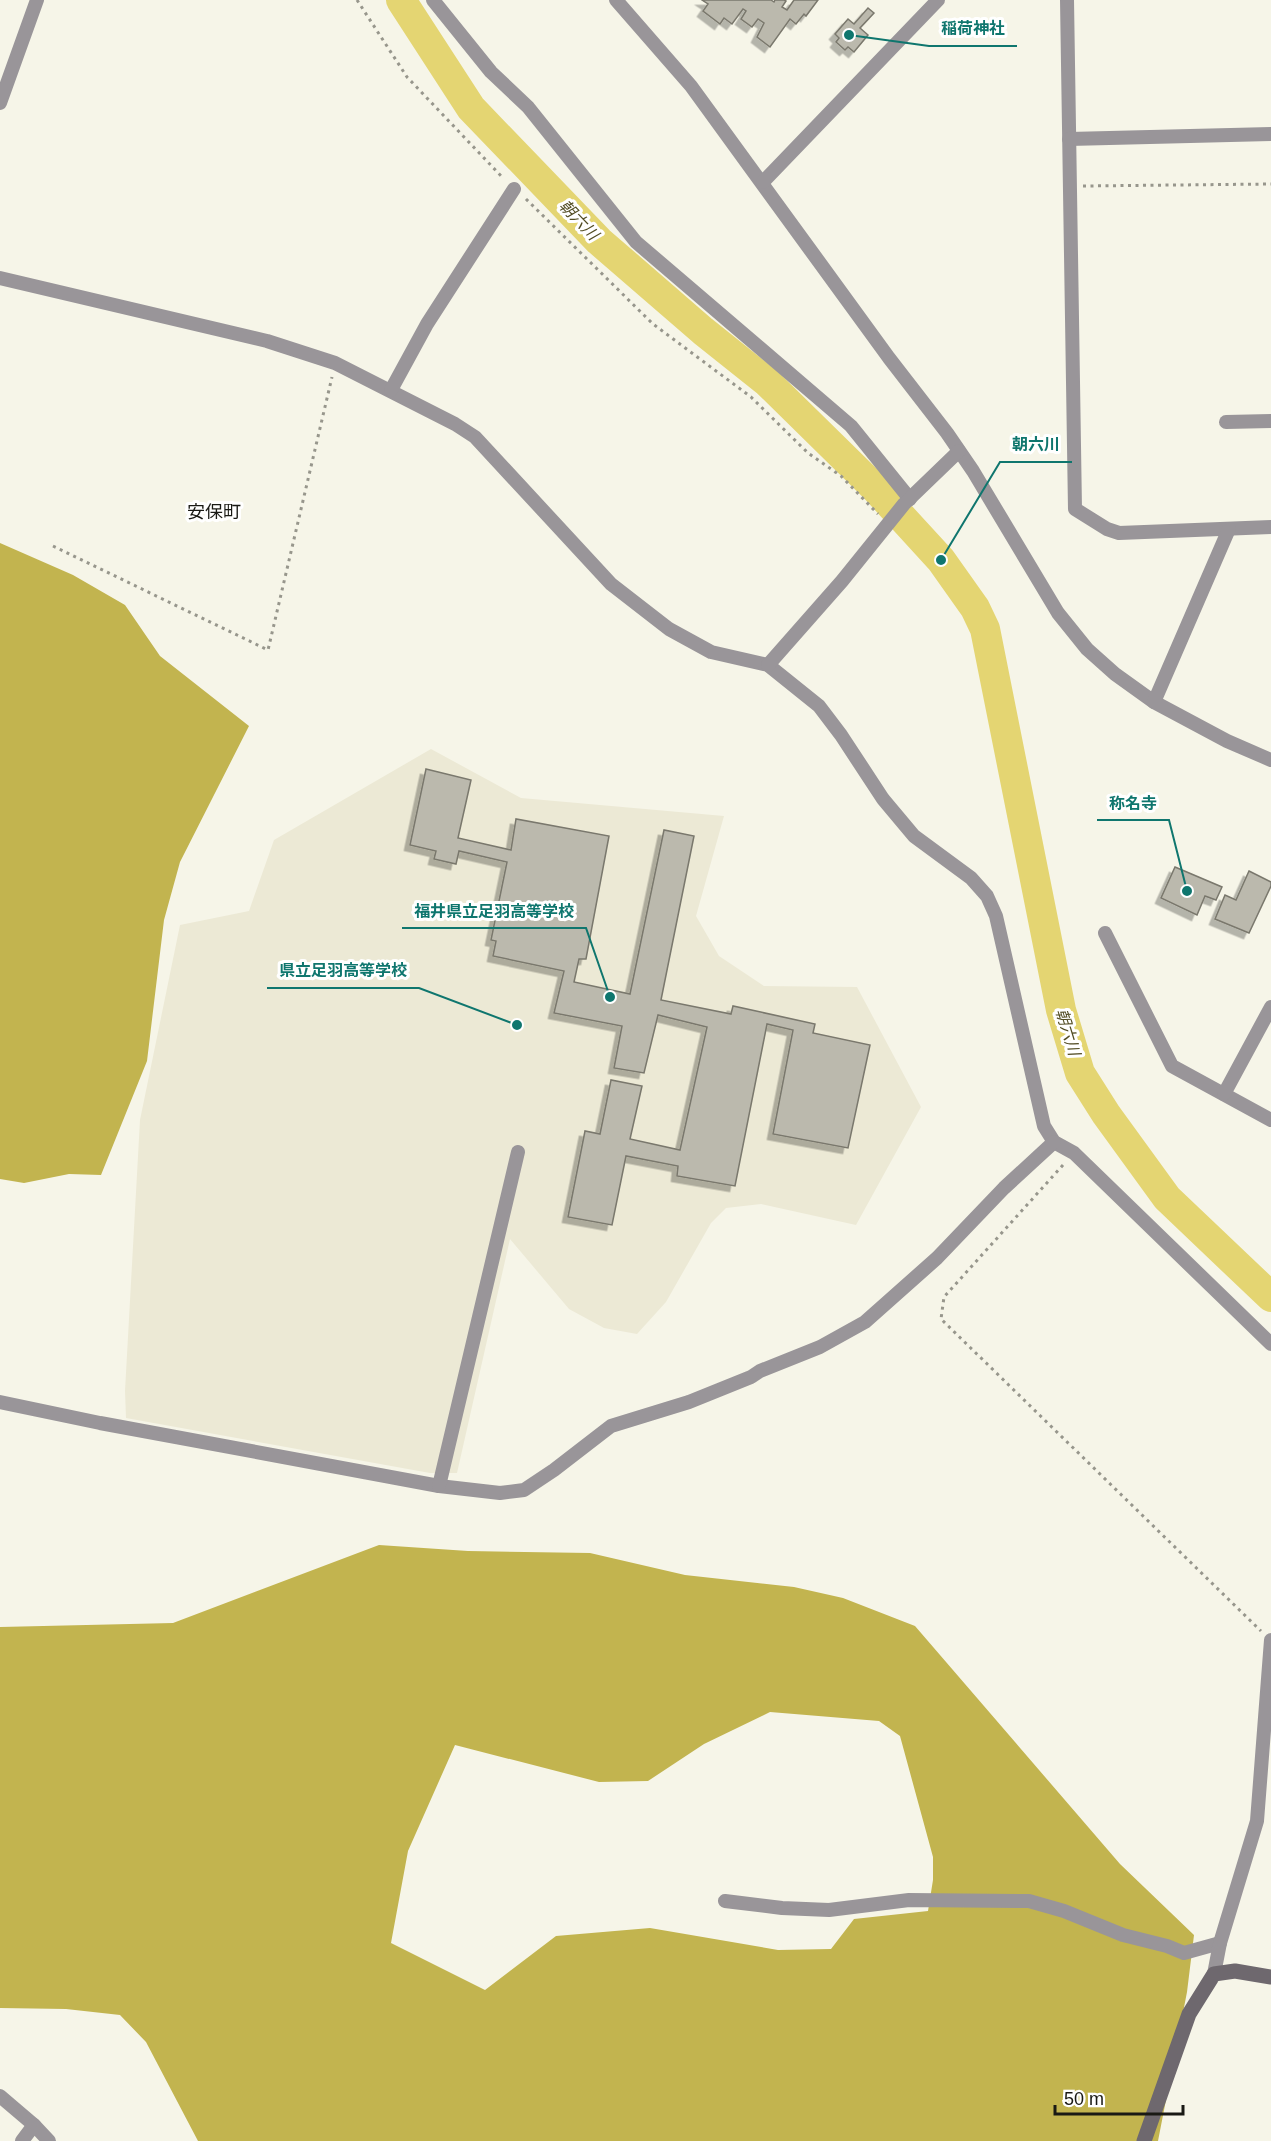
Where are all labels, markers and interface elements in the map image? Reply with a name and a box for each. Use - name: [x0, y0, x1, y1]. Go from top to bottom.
- callout: 稲荷神社: [929, 12, 1017, 46]
- text: 稲荷神社: [941, 19, 1005, 37]
- water label: 朝六川: [556, 197, 603, 245]
- callout: 朝六川: [1000, 428, 1072, 462]
- text: 朝六川: [1012, 436, 1060, 453]
- district label: 安保町: [187, 502, 241, 522]
- callout: 称名寺: [1097, 786, 1169, 820]
- text: 称名寺: [1109, 795, 1157, 812]
- callout: 福井県立足羽高等学校: [402, 894, 586, 928]
- text: 福井県立足羽高等学校: [414, 902, 574, 920]
- callout: 県立足羽高等学校: [267, 954, 419, 988]
- text: 県立足羽高等学校: [279, 962, 407, 979]
- water label: 朝六川: [1053, 1007, 1084, 1059]
- scale bar: [1055, 2078, 1182, 2116]
- text: 50 m: [1064, 2089, 1104, 2109]

